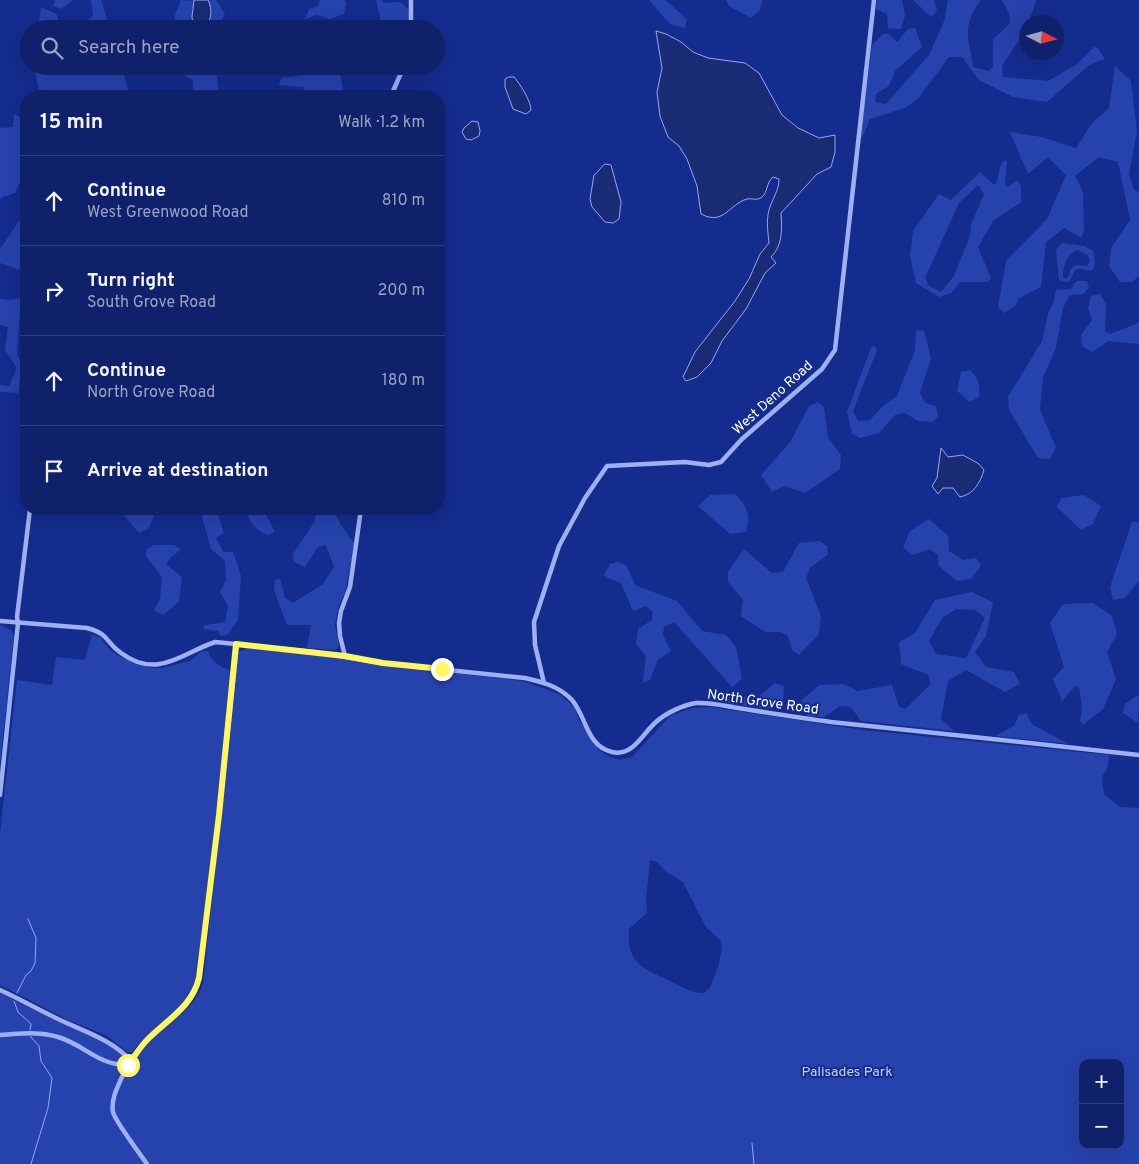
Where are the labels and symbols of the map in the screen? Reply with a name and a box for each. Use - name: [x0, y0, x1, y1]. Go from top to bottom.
- north arrow: [1019, 15, 1064, 60]
- street label: West Deno Road: [729, 357, 817, 439]
- route end: [431, 658, 454, 681]
- street label: North Grove Road: [706, 686, 820, 719]
- route start: [117, 1054, 140, 1077]
- park label: Palisades Park: [801, 1064, 893, 1081]

